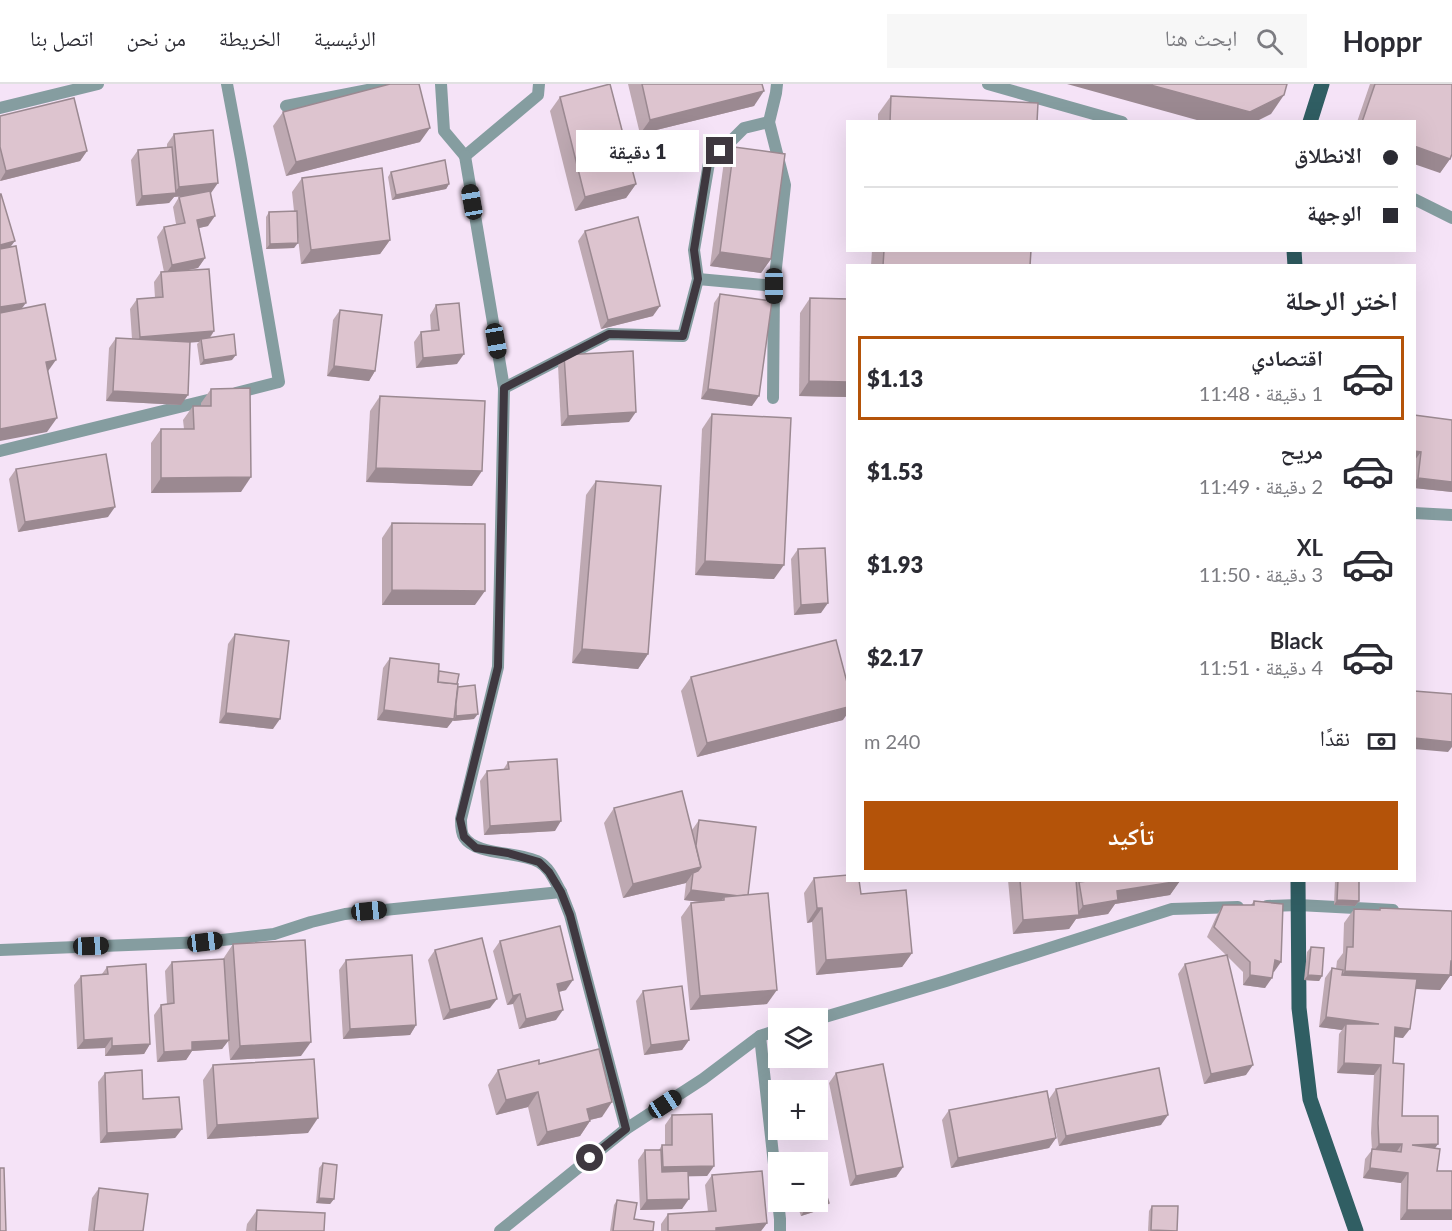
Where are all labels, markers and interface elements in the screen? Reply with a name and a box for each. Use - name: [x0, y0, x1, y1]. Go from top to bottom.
- search box: [887, 14, 1307, 68]
- text: ابحث هنا: [1165, 24, 1238, 51]
- text: Hoppr: [1343, 24, 1422, 58]
- text: اتصل بنا: [30, 25, 94, 50]
- text: من نحن: [127, 25, 186, 50]
- text: الخريطة: [219, 25, 281, 50]
- text: الرئيسية: [314, 25, 376, 50]
- icon: search: [1253, 25, 1286, 58]
- callout: 1 دقيقة: [576, 130, 699, 172]
- route end: [706, 137, 733, 164]
- text: 1 دقيقة: [608, 139, 667, 163]
- text: الانطلاق: [1294, 141, 1362, 168]
- car: [460, 183, 484, 221]
- text: الوجهة: [1307, 199, 1362, 226]
- car: [765, 268, 783, 304]
- text: اختر الرحلة: [1285, 283, 1398, 316]
- car: [484, 322, 508, 360]
- text: اقتصادي: [1251, 344, 1323, 371]
- icon: car: [1341, 351, 1395, 405]
- text: $1.13: [867, 365, 923, 392]
- text: 1 دقيقة · 11:48: [1199, 381, 1323, 405]
- text: مريح: [1280, 437, 1323, 464]
- icon: car: [1341, 444, 1395, 498]
- text: $1.53: [867, 458, 923, 485]
- text: 2 دقيقة · 11:49: [1199, 474, 1323, 498]
- text: XL: [1297, 534, 1323, 561]
- icon: car: [1341, 537, 1395, 591]
- text: $1.93: [867, 551, 923, 578]
- text: 3 دقيقة · 11:50: [1199, 562, 1323, 586]
- text: Black: [1270, 627, 1323, 654]
- icon: car: [1341, 630, 1395, 684]
- text: $2.17: [867, 644, 923, 671]
- text: 4 دقيقة · 11:51: [1199, 655, 1323, 679]
- text: نقدًا: [1320, 724, 1350, 751]
- icon: cash: [1365, 725, 1398, 758]
- text: 240 m: [864, 729, 920, 753]
- button: تأكيد: [864, 801, 1398, 870]
- car: [350, 900, 388, 922]
- car: [186, 931, 224, 953]
- car: [73, 936, 109, 956]
- map controls: [768, 1008, 828, 1212]
- button: layers: [768, 1008, 828, 1068]
- button: +: [768, 1080, 828, 1140]
- car: [645, 1087, 685, 1121]
- route start: [576, 1144, 603, 1171]
- button: −: [768, 1152, 828, 1212]

